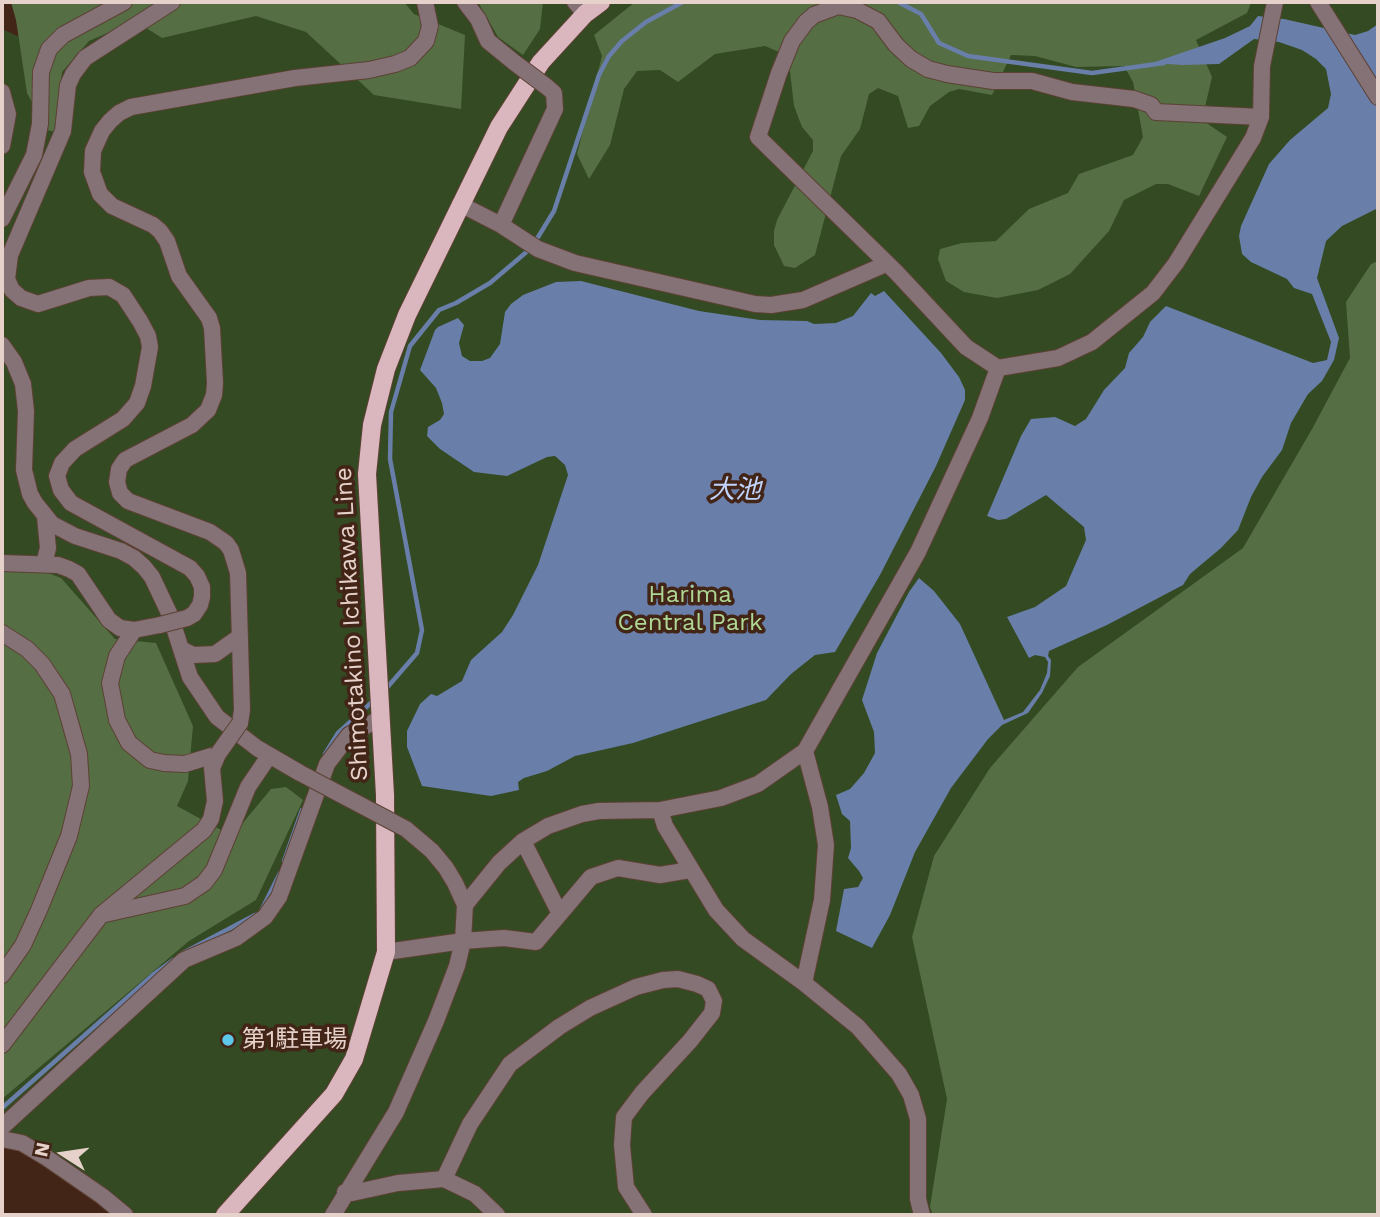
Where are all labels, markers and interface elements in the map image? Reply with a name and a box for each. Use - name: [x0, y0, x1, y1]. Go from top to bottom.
- street label: Shimotakino Ichikawa Line: [329, 466, 375, 782]
- water label: 大池: [709, 474, 761, 506]
- park label: Harima Central Park: [617, 581, 763, 637]
- place label: 第1駐車場: [242, 1026, 347, 1054]
- marker: 第1駐車場: [220, 1032, 236, 1048]
- north arrow: [28, 1119, 98, 1189]
- text: N: [29, 1140, 55, 1159]

